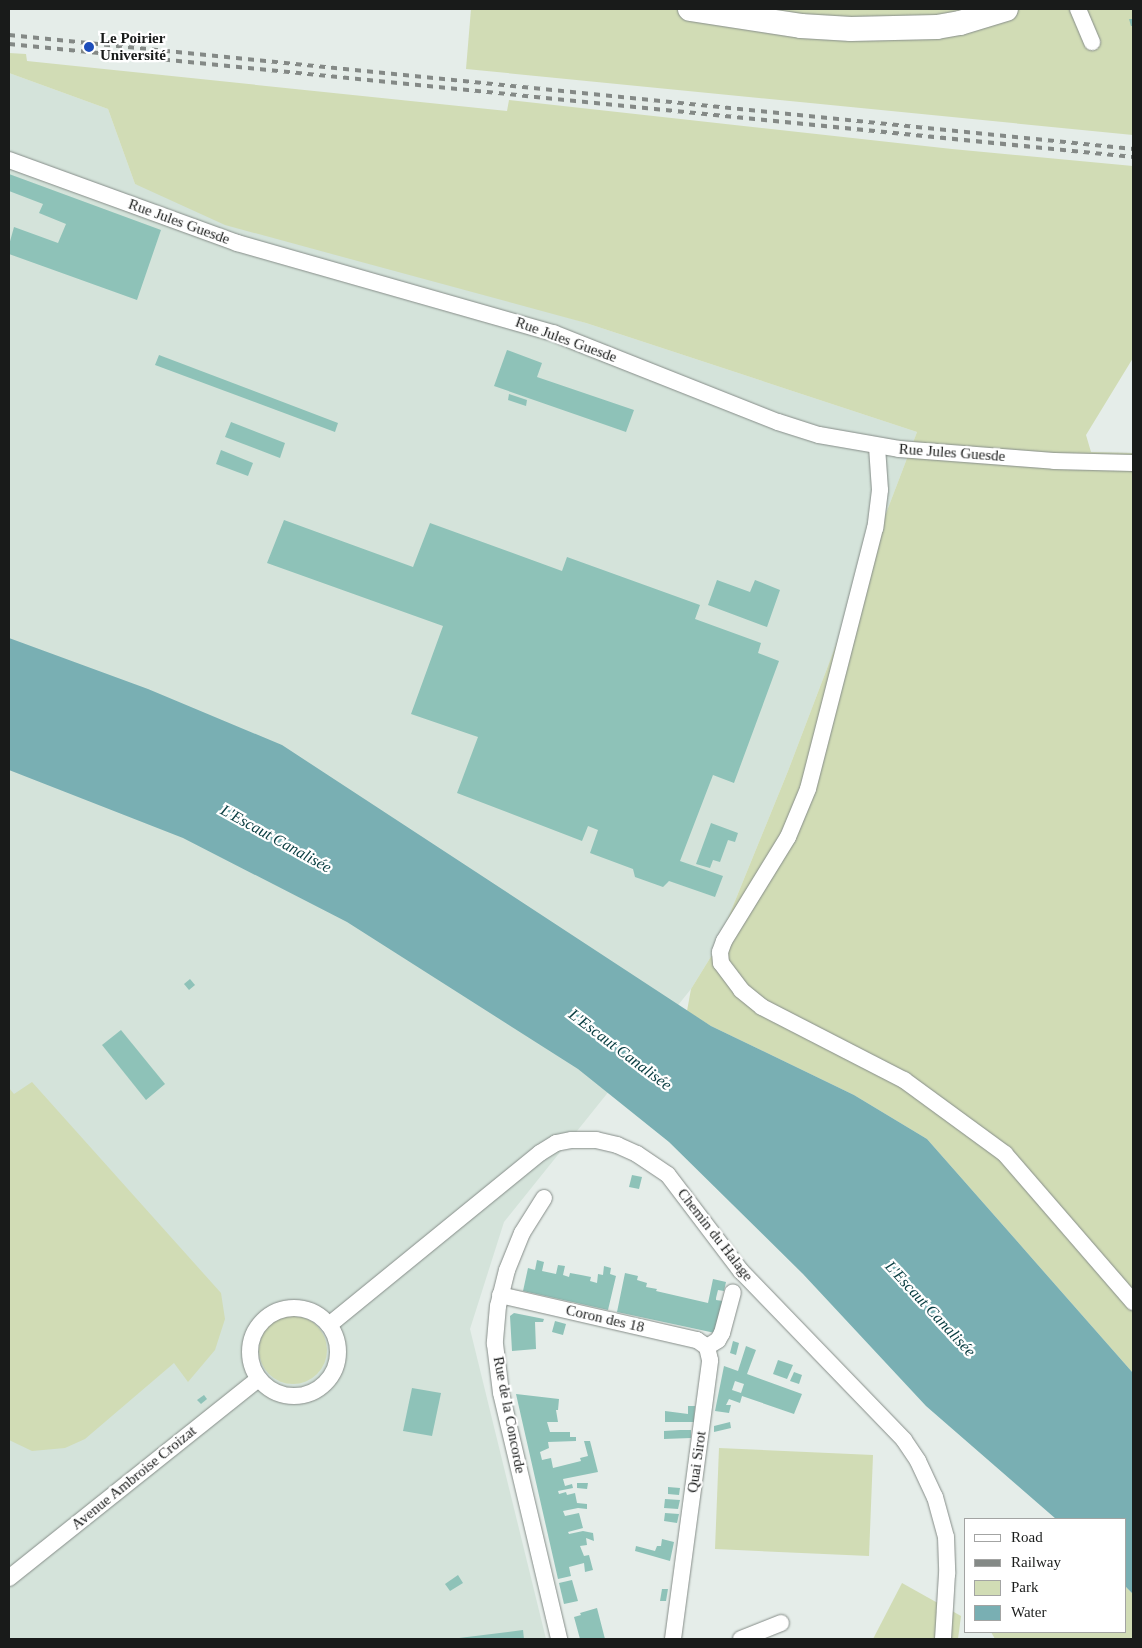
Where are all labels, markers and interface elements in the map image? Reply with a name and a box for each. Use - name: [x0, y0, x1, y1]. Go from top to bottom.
- place label: Le Poirier Université: [100, 29, 166, 64]
- marker: Le Poirier Université: [82, 40, 96, 54]
- street label: Rue Jules Guesde: [126, 195, 232, 249]
- street label: Rue Jules Guesde: [513, 313, 619, 367]
- street label: Rue Jules Guesde: [898, 440, 1006, 466]
- water label: L'Escaut Canalisée: [217, 801, 335, 877]
- water label: L'Escaut Canalisée: [565, 1005, 675, 1095]
- street label: Chemin du Halage: [673, 1185, 757, 1285]
- water label: L'Escaut Canalisée: [881, 1257, 979, 1361]
- street label: Coron des 18: [564, 1301, 646, 1337]
- street label: Rue de la Concorde: [489, 1355, 529, 1475]
- street label: Avenue Ambroise Croizat: [68, 1422, 200, 1534]
- street label: Quai Sirot: [684, 1430, 710, 1494]
- legend: [964, 1518, 1127, 1633]
- text: Road: [1011, 1529, 1043, 1545]
- text: Railway: [1011, 1554, 1061, 1570]
- text: Park: [1011, 1579, 1039, 1595]
- text: Water: [1011, 1604, 1046, 1620]

